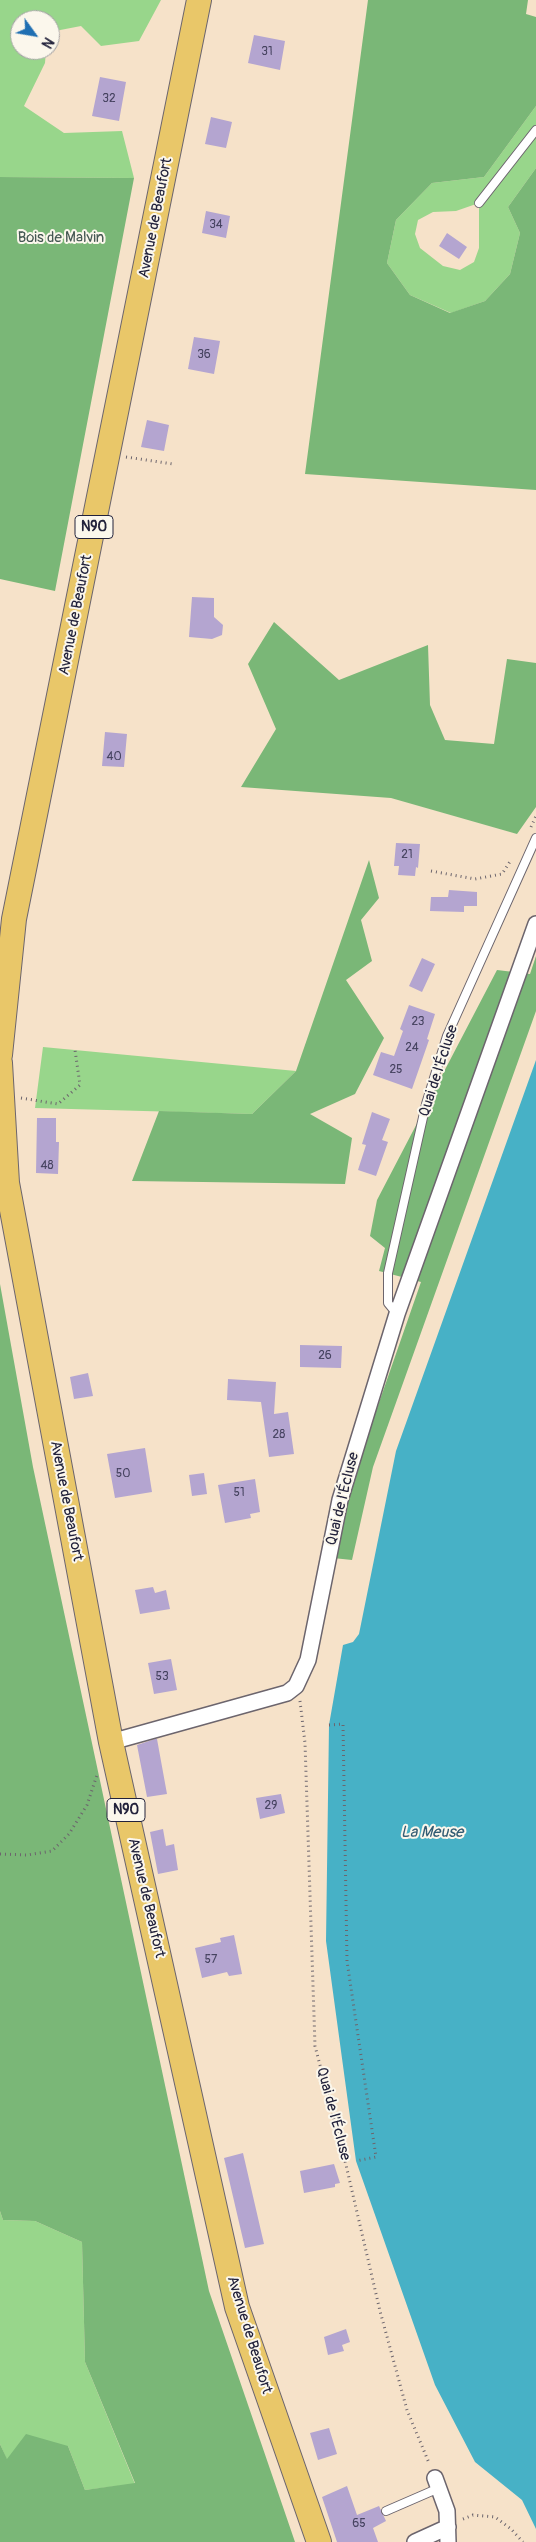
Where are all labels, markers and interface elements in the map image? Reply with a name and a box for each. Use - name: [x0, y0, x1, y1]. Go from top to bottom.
- north arrow: [10, 10, 60, 60]
- text: N: [38, 34, 57, 51]
- house number: 31: [261, 45, 273, 59]
- house number: 32: [102, 92, 116, 106]
- street label: Avenue de Beaufort: [136, 156, 176, 280]
- house number: 34: [209, 218, 223, 232]
- park label: Bois de Malvin: [18, 229, 104, 247]
- house number: 36: [197, 348, 211, 362]
- road number: N90: [75, 516, 113, 538]
- street label: Avenue de Beaufort: [56, 553, 96, 677]
- house number: 40: [106, 750, 122, 764]
- house number: 21: [401, 848, 413, 862]
- house number: 23: [411, 1015, 425, 1029]
- street label: Quai de l'Écluse: [416, 1023, 462, 1119]
- house number: 24: [405, 1041, 419, 1055]
- house number: 25: [389, 1063, 403, 1077]
- house number: 48: [40, 1159, 54, 1173]
- house number: 26: [318, 1349, 332, 1363]
- house number: 28: [273, 1428, 285, 1442]
- street label: Avenue de Beaufort: [46, 1439, 86, 1563]
- street label: Quai de l'Écluse: [323, 1450, 363, 1548]
- house number: 50: [116, 1467, 130, 1481]
- house number: 51: [233, 1486, 245, 1500]
- house number: 53: [155, 1670, 169, 1684]
- road number: N90: [107, 1798, 145, 1822]
- house number: 29: [265, 1799, 277, 1813]
- water label: La Meuse: [401, 1823, 463, 1843]
- street label: Avenue de Beaufort: [123, 1836, 169, 1960]
- house number: 57: [205, 1953, 217, 1967]
- street label: Quai de l'Écluse: [312, 2066, 354, 2162]
- street label: Avenue de Beaufort: [223, 2274, 275, 2396]
- house number: 65: [352, 2517, 366, 2531]

